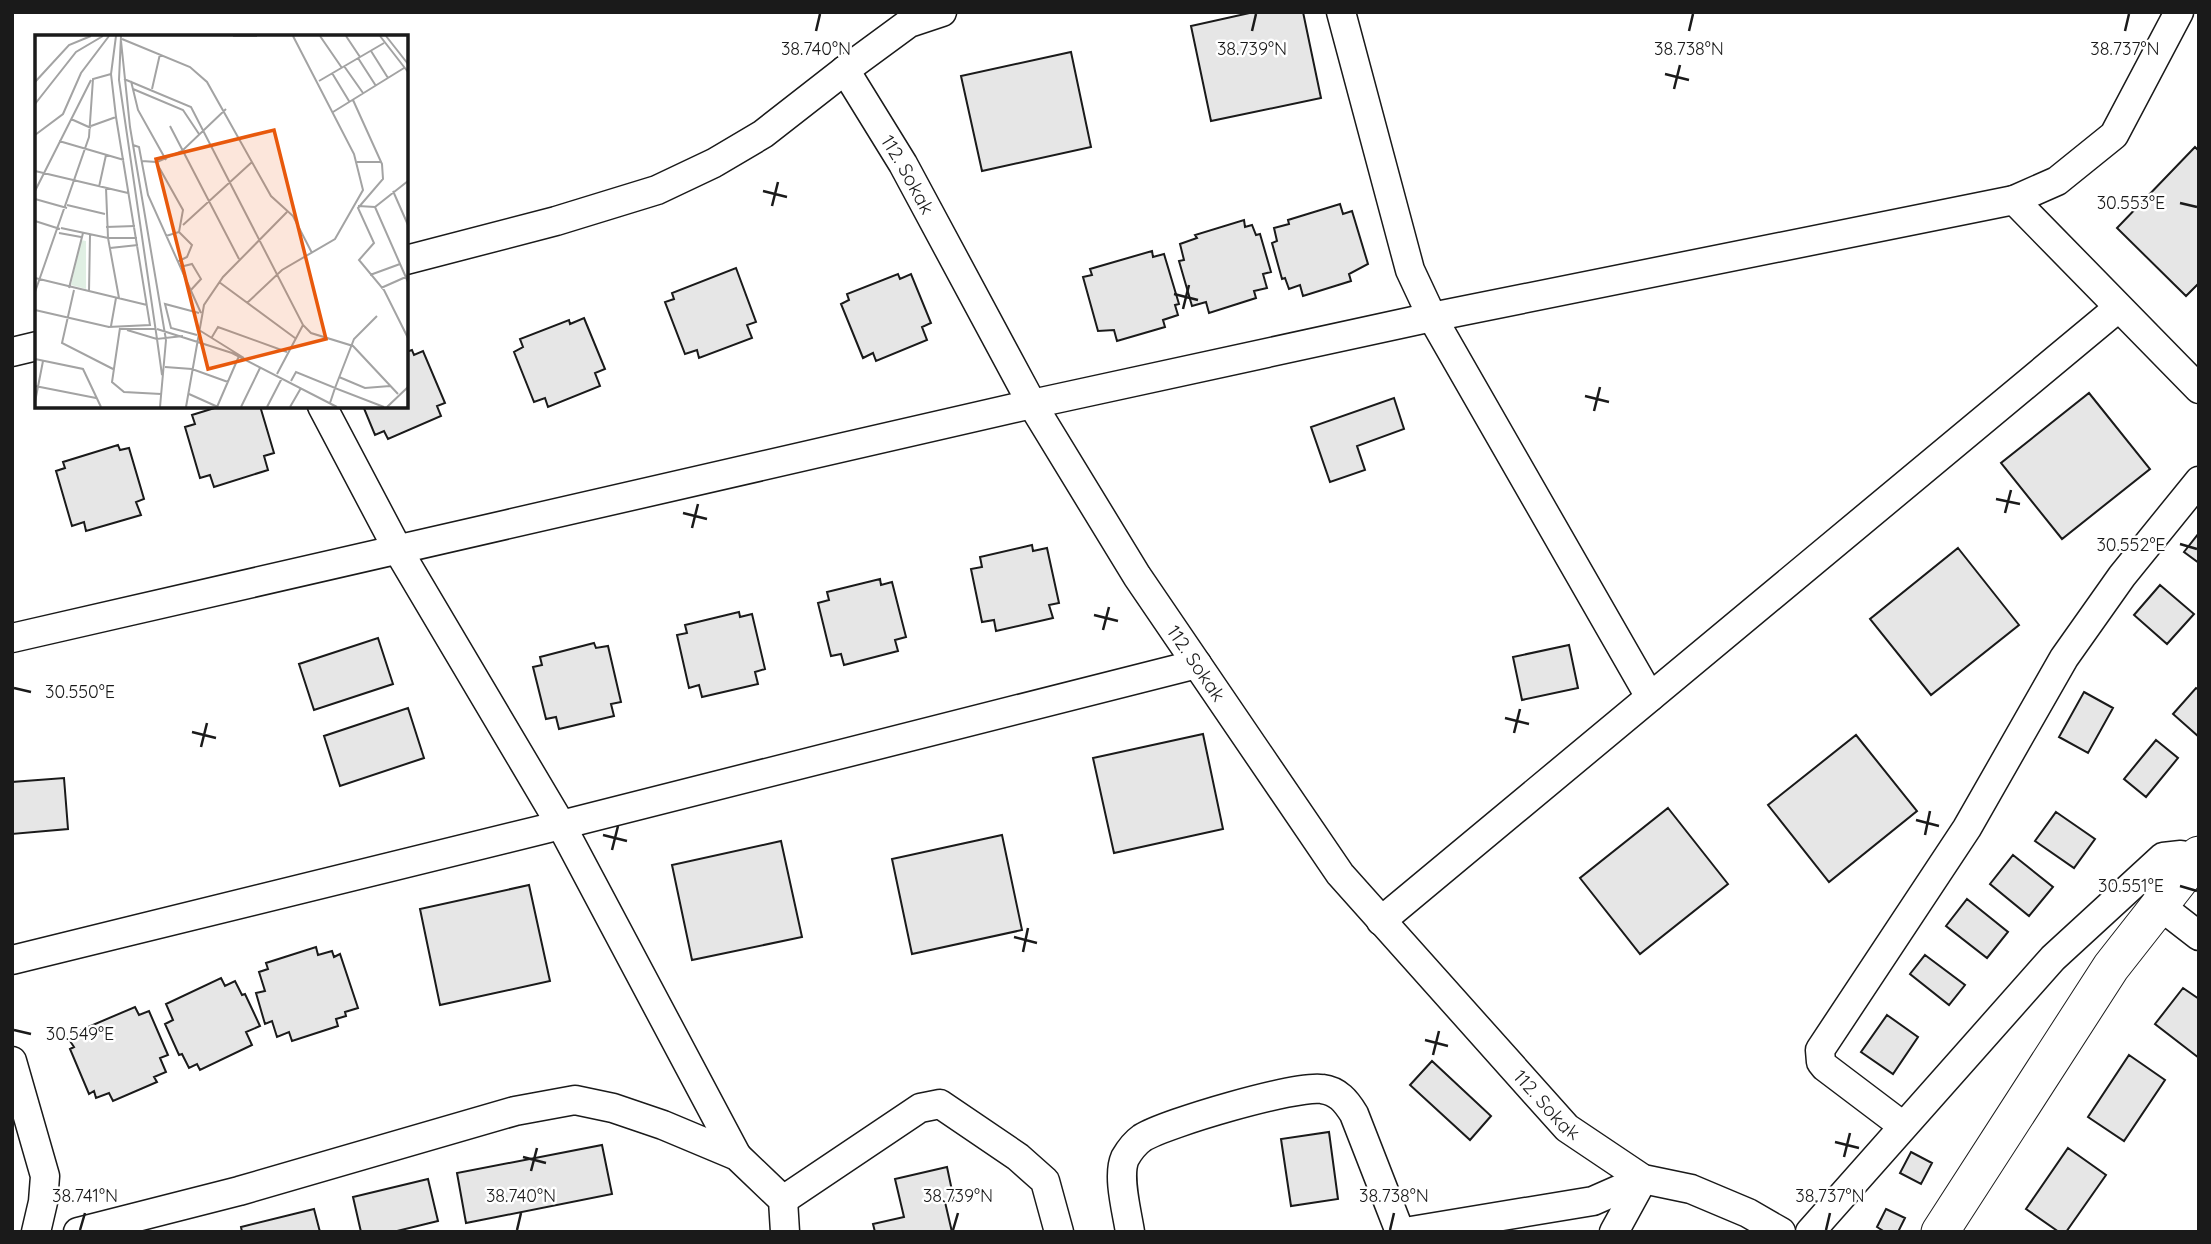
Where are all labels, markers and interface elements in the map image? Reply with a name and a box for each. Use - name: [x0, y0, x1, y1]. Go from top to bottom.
- inset map: [35, 35, 408, 408]
- text: 38.740°N: [781, 37, 851, 60]
- text: 38.739°N: [1217, 37, 1287, 60]
- text: 38.738°N: [1654, 37, 1724, 60]
- text: 38.737°N: [2090, 37, 2160, 60]
- street label: 112. Sokak: [876, 130, 940, 218]
- text: 30.553°E: [2097, 191, 2165, 214]
- text: 30.552°E: [2096, 533, 2166, 556]
- street label: 112. Sokak: [1162, 620, 1231, 706]
- text: 30.550°E: [45, 680, 115, 703]
- text: 30.551°E: [2098, 874, 2164, 897]
- text: 30.549°E: [46, 1022, 114, 1045]
- street label: 112. Sokak: [1509, 1065, 1584, 1145]
- text: 38.741°N: [52, 1184, 118, 1207]
- text: 38.740°N: [486, 1184, 556, 1207]
- text: 38.739°N: [923, 1184, 993, 1207]
- text: 38.738°N: [1359, 1184, 1429, 1207]
- text: 38.737°N: [1795, 1184, 1865, 1207]

